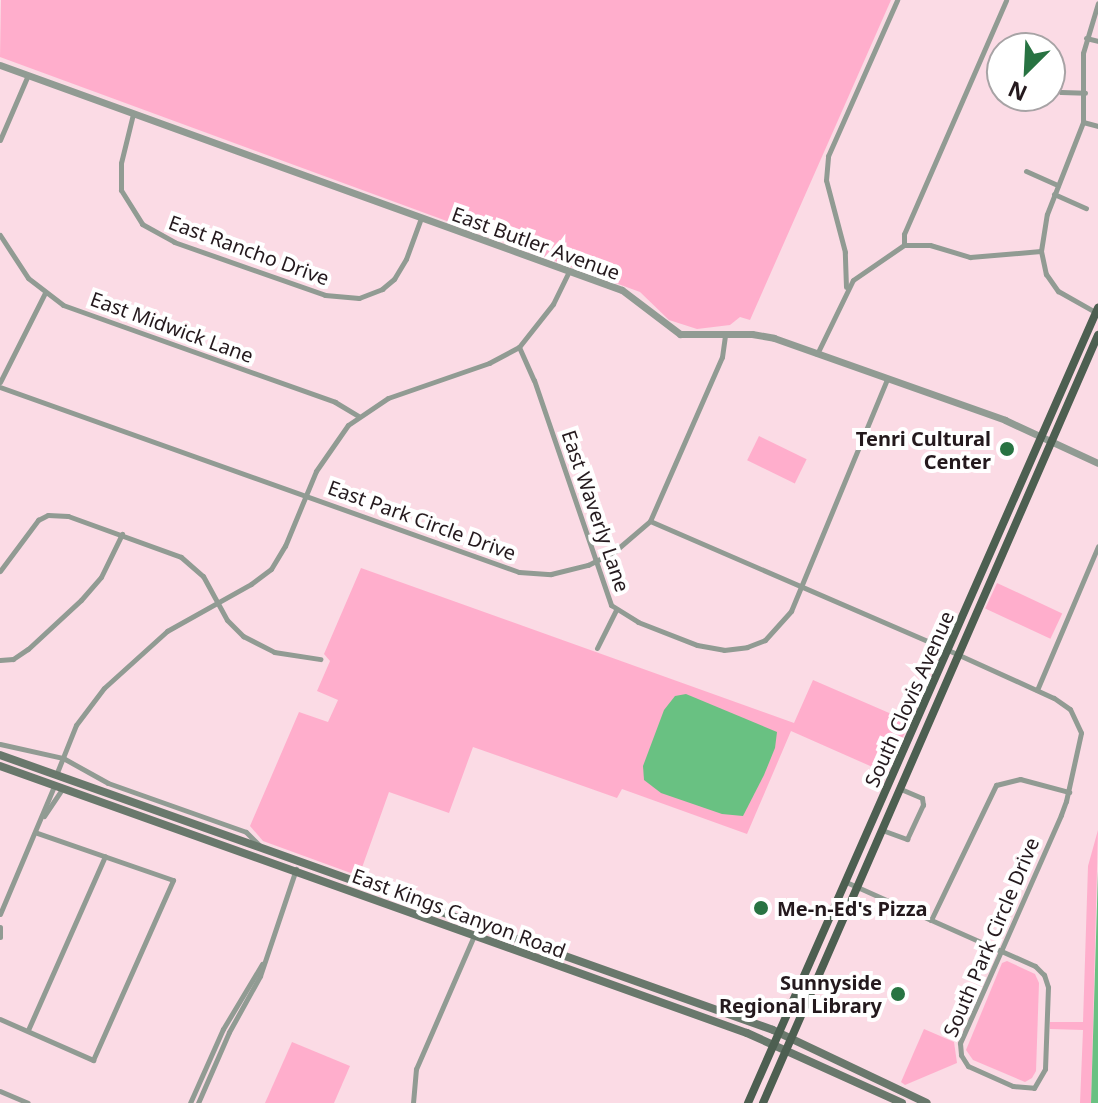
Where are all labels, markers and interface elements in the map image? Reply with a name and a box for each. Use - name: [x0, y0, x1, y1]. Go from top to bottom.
- north arrow: [986, 32, 1066, 112]
- text: N: [1003, 75, 1031, 109]
- street label: East Butler Avenue: [449, 201, 623, 285]
- street label: East Rancho Drive: [165, 210, 333, 290]
- street label: East Midwick Lane: [87, 286, 257, 368]
- place label: Tenri Cultural Center: [856, 426, 991, 473]
- street label: East Waverly Lane: [557, 427, 635, 595]
- marker: Tenri Cultural Center: [998, 440, 1016, 458]
- street label: East Park Circle Drive: [325, 475, 519, 565]
- street label: South Clovis Avenue: [859, 607, 959, 791]
- street label: South Park Circle Drive: [938, 834, 1044, 1040]
- street label: East Kings Canyon Road: [349, 863, 569, 963]
- place label: Me-n-Ed's Pizza: [777, 896, 927, 920]
- marker: Me-n-Ed's Pizza: [752, 899, 770, 917]
- place label: Sunnyside Regional Library: [719, 970, 882, 1017]
- marker: Sunnyside Regional Library: [889, 985, 907, 1003]

